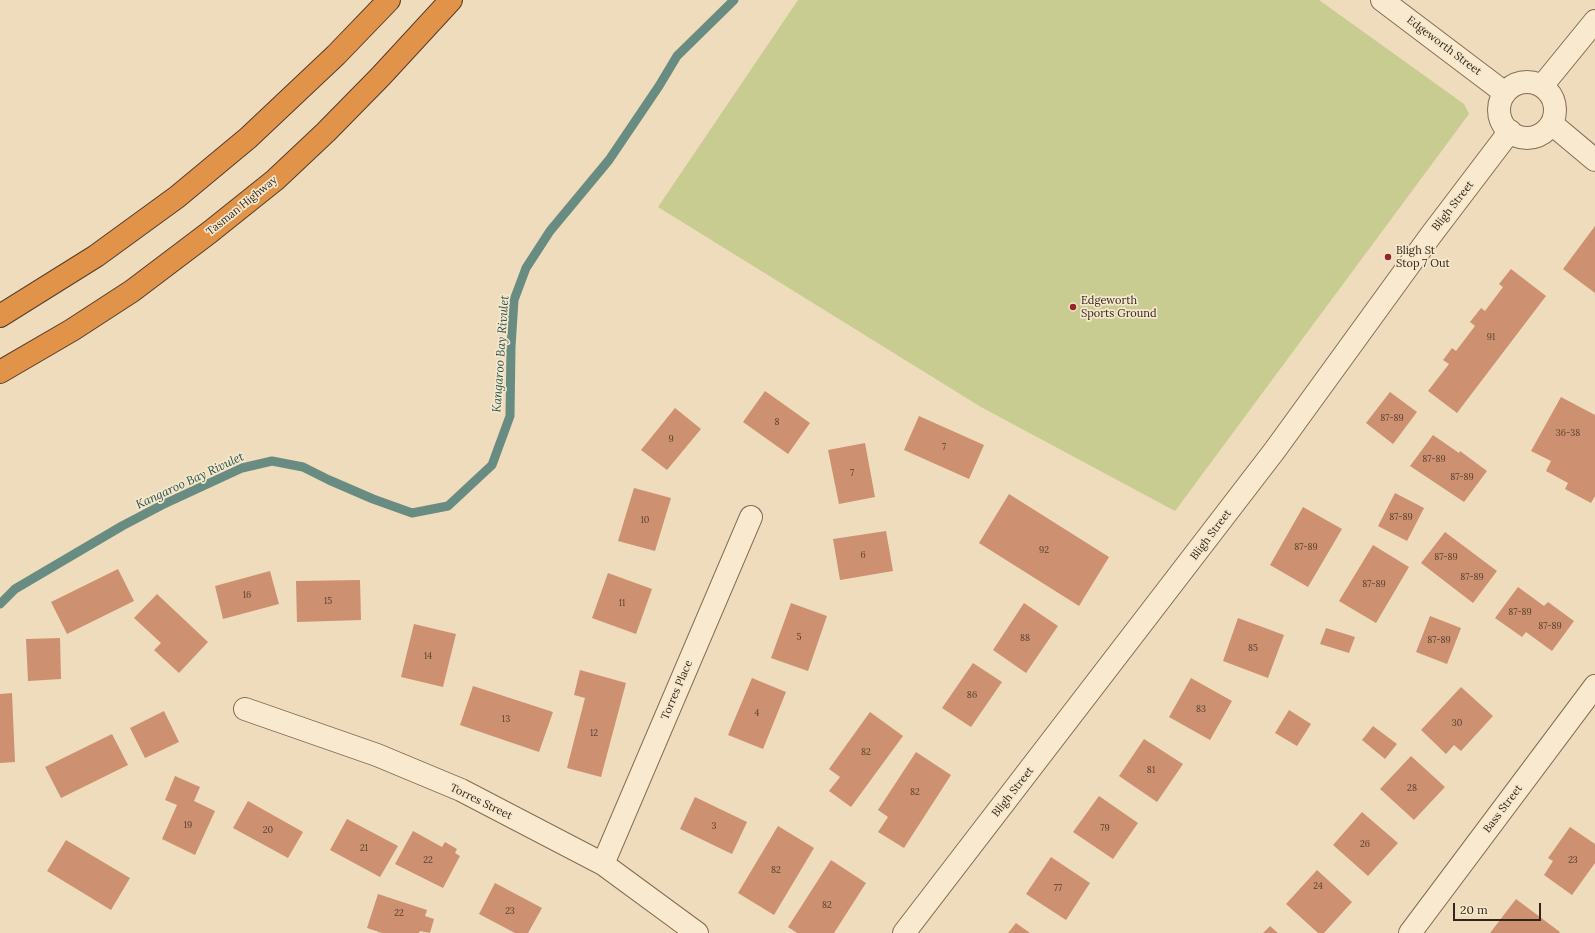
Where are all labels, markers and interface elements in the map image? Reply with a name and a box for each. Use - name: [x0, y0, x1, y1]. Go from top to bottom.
- street label: Edgeworth Street: [1404, 14, 1484, 78]
- street label: Tasman Highway: [204, 173, 280, 239]
- street label: Bligh Street: [1429, 178, 1477, 234]
- place label: Bligh St Stop 7 Out: [1396, 244, 1450, 270]
- marker: Bligh St Stop 7 Out: [1383, 252, 1393, 262]
- place label: Edgeworth Sports Ground: [1081, 294, 1157, 320]
- water label: Kangaroo Bay Rivulet: [490, 295, 512, 413]
- marker: Edgeworth Sports Ground: [1068, 302, 1078, 312]
- house number: 91: [1487, 332, 1495, 342]
- house number: 87-89: [1380, 413, 1404, 423]
- house number: 8: [774, 417, 780, 427]
- house number: 36-38: [1556, 428, 1580, 438]
- house number: 9: [668, 434, 674, 444]
- house number: 7: [942, 442, 946, 452]
- water label: Kangaroo Bay Rivulet: [134, 450, 246, 512]
- house number: 87-89: [1422, 454, 1446, 464]
- house number: 7: [850, 468, 854, 478]
- house number: 87-89: [1450, 472, 1474, 482]
- street label: Bligh Street: [1188, 507, 1234, 563]
- house number: 87-89: [1389, 512, 1413, 522]
- house number: 10: [641, 515, 649, 525]
- house number: 87-89: [1294, 542, 1318, 552]
- house number: 92: [1039, 545, 1049, 555]
- house number: 6: [860, 550, 866, 560]
- house number: 87-89: [1434, 552, 1458, 562]
- house number: 87-89: [1460, 572, 1484, 582]
- house number: 87-89: [1362, 579, 1386, 589]
- house number: 16: [243, 590, 251, 600]
- house number: 15: [324, 596, 332, 606]
- house number: 11: [619, 598, 625, 608]
- house number: 87-89: [1508, 607, 1532, 617]
- house number: 87-89: [1538, 621, 1562, 631]
- house number: 5: [797, 632, 801, 642]
- house number: 88: [1020, 633, 1030, 643]
- house number: 87-89: [1427, 635, 1451, 645]
- house number: 85: [1248, 643, 1258, 653]
- house number: 14: [424, 651, 432, 661]
- street label: Torres Place: [659, 658, 695, 722]
- house number: 86: [967, 690, 977, 700]
- house number: 83: [1196, 704, 1206, 714]
- house number: 4: [755, 708, 759, 718]
- house number: 13: [502, 714, 510, 724]
- house number: 30: [1452, 718, 1462, 728]
- house number: 12: [590, 728, 598, 738]
- house number: 82: [861, 747, 871, 757]
- street label: Bligh Street: [989, 764, 1037, 820]
- house number: 81: [1147, 765, 1155, 775]
- street label: Torres Street: [448, 781, 514, 823]
- street label: Bass Street: [1481, 782, 1525, 836]
- house number: 28: [1407, 783, 1417, 793]
- house number: 82: [910, 787, 920, 797]
- house number: 19: [184, 820, 192, 830]
- house number: 3: [711, 821, 717, 831]
- house number: 79: [1100, 823, 1110, 833]
- house number: 20: [263, 825, 273, 835]
- house number: 26: [1360, 839, 1370, 849]
- house number: 21: [360, 843, 368, 853]
- house number: 22: [423, 855, 433, 865]
- house number: 23: [1568, 855, 1578, 865]
- house number: 82: [771, 865, 781, 875]
- house number: 24: [1313, 881, 1323, 891]
- house number: 77: [1054, 883, 1062, 893]
- scale bar: [1455, 895, 1543, 921]
- house number: 82: [822, 900, 832, 910]
- text: 20 m: [1460, 902, 1488, 917]
- house number: 23: [505, 906, 515, 916]
- house number: 22: [394, 908, 404, 918]

